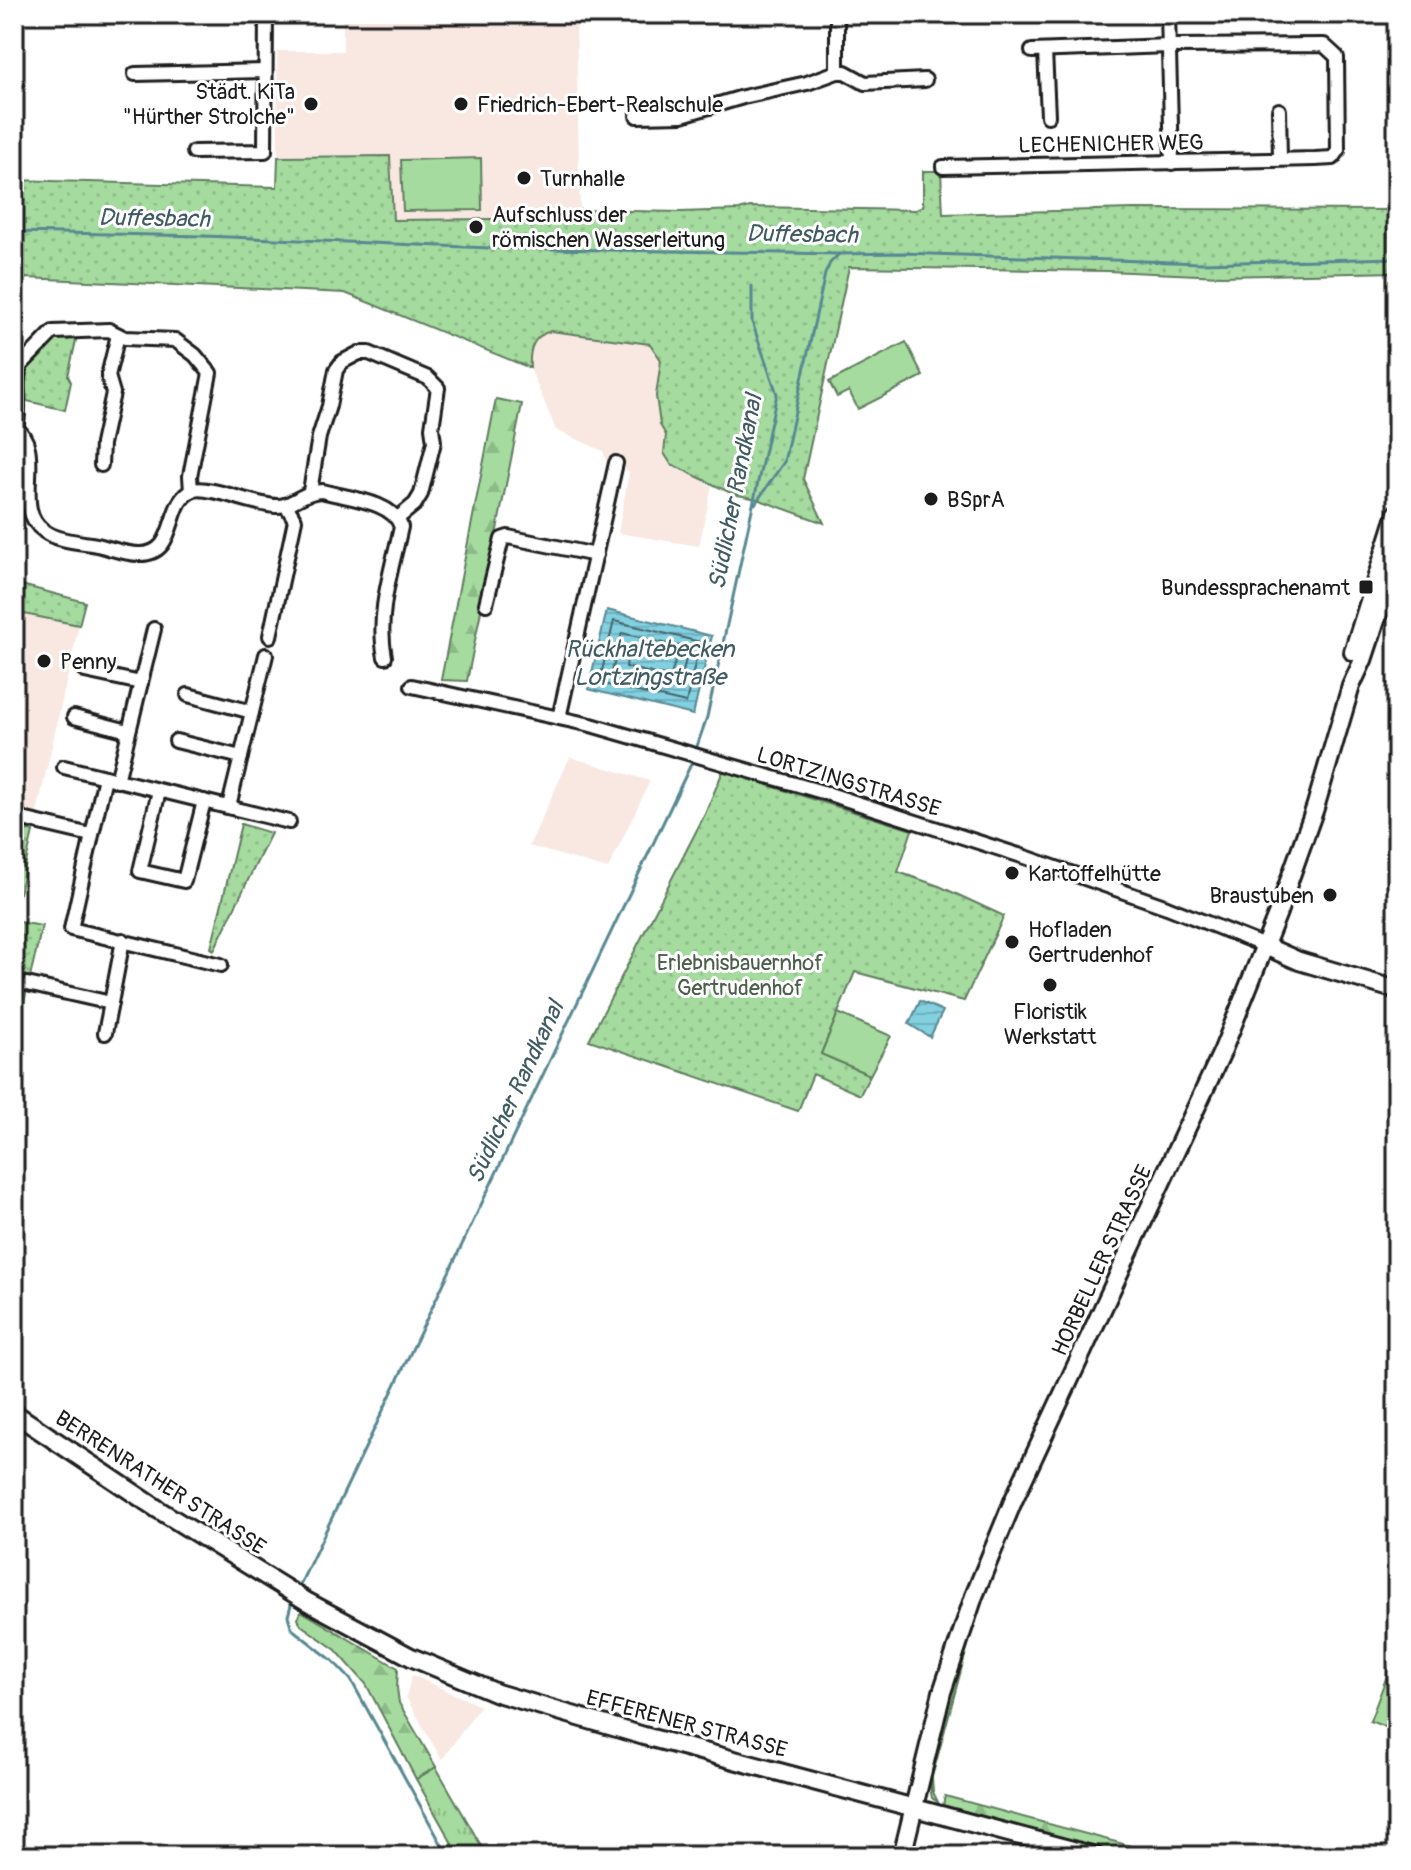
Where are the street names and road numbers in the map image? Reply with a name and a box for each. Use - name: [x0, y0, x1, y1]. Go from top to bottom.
- street label: LECHENICHER WEG: [1018, 128, 1204, 160]
- street label: LORTZINGSTRASSE: [753, 741, 944, 823]
- street label: HORBELLER STRASSE: [1045, 1160, 1158, 1360]
- street label: BERRENRATHER STRASSE: [50, 1404, 271, 1561]
- street label: EFFERENER STRASSE: [583, 1684, 790, 1764]

